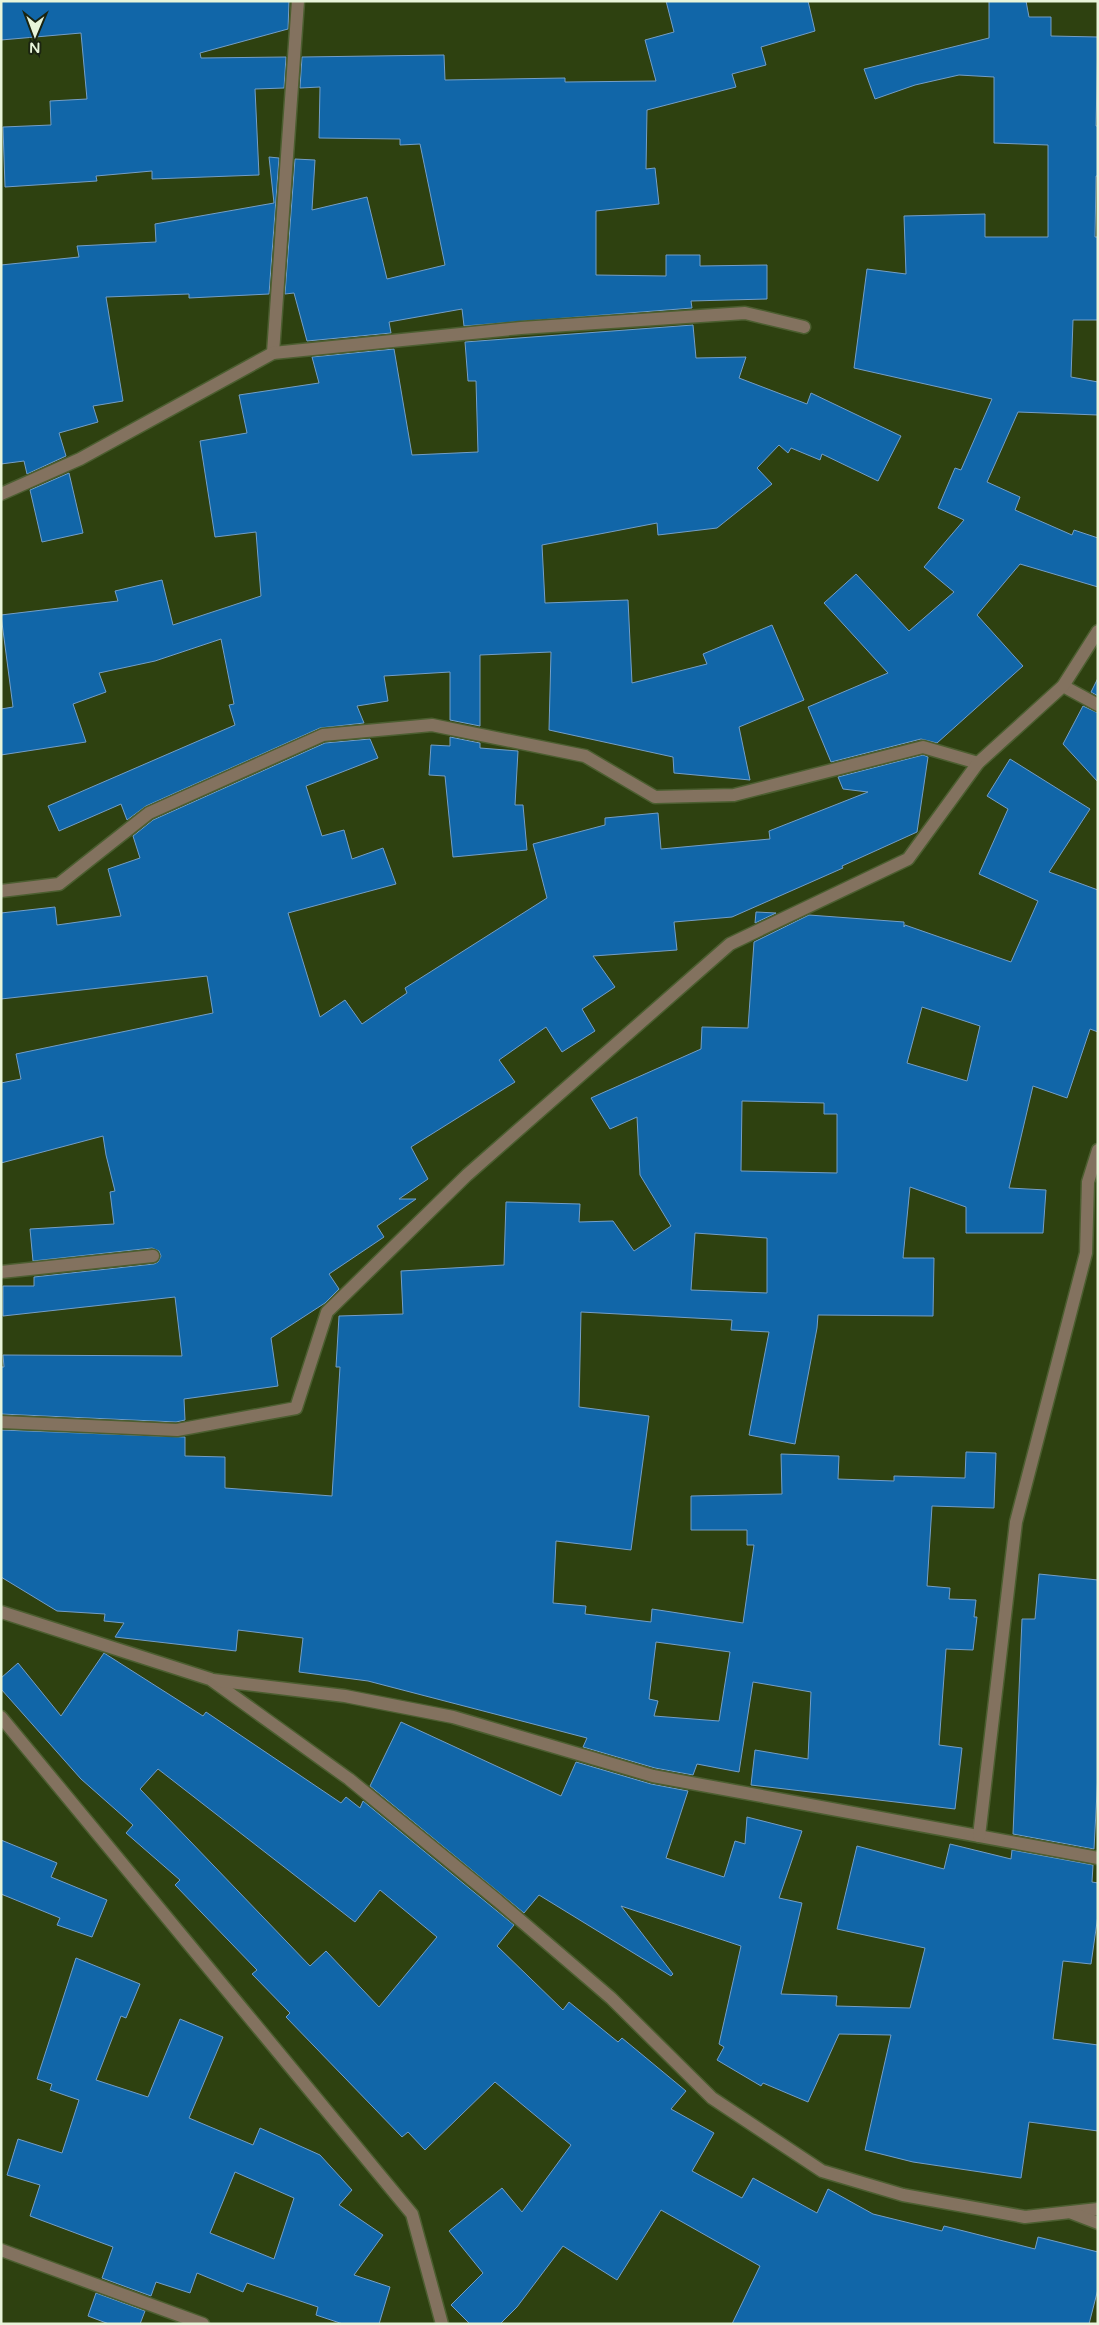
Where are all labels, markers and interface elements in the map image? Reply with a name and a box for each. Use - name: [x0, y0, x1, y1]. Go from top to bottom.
- north arrow: [10, 10, 60, 60]
- text: N: [29, 39, 41, 56]

